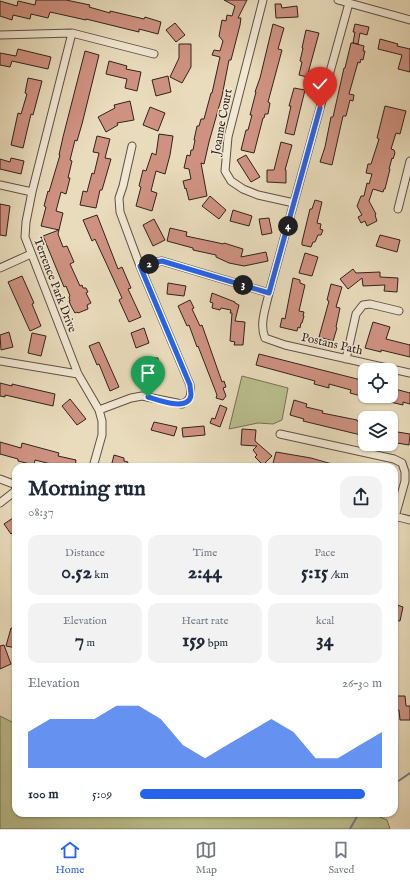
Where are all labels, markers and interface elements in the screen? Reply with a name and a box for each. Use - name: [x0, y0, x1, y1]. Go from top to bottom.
- pin: [303, 67, 337, 108]
- icon: check: [309, 73, 331, 95]
- street label: Joanne Court: [208, 88, 237, 158]
- pin: 4: [278, 216, 298, 236]
- text: 4: [285, 219, 291, 233]
- street label: Terrence Park Drive: [30, 235, 80, 335]
- pin: 2: [139, 254, 159, 274]
- text: 2: [146, 257, 152, 271]
- pin: 3: [233, 275, 253, 295]
- text: 3: [241, 278, 245, 292]
- street label: Postans Path: [300, 330, 365, 358]
- pin: [131, 356, 165, 397]
- icon: arrive: [137, 362, 159, 384]
- map controls: [358, 363, 398, 451]
- button: locate: [358, 363, 398, 403]
- button: layers: [358, 411, 398, 451]
- text: Morning run: [28, 475, 146, 503]
- button: share: [340, 476, 382, 518]
- text: 08:37: [28, 504, 54, 521]
- text: Distance: [65, 546, 105, 560]
- text: Time: [193, 546, 217, 560]
- text: Pace: [315, 546, 335, 560]
- text: 0.52: [61, 560, 92, 585]
- text: 2:44: [188, 560, 222, 585]
- text: 5:15: [301, 560, 328, 585]
- text: km: [92, 568, 109, 582]
- text: /km: [328, 568, 349, 582]
- text: Elevation: [63, 614, 107, 628]
- text: Heart rate: [182, 614, 228, 628]
- text: kcal: [316, 614, 334, 628]
- text: 7: [75, 628, 84, 653]
- text: 159: [182, 628, 205, 653]
- text: 34: [316, 628, 334, 653]
- text: m: [84, 636, 95, 650]
- text: bpm: [205, 636, 228, 650]
- text: Elevation: [28, 675, 80, 692]
- text: 26–30 m: [342, 675, 382, 692]
- text: 100 m: [28, 786, 58, 803]
- text: 5:09: [92, 786, 112, 803]
- tab: Home: [56, 839, 84, 877]
- tab: Map: [195, 839, 217, 877]
- tab: Saved: [328, 839, 354, 877]

